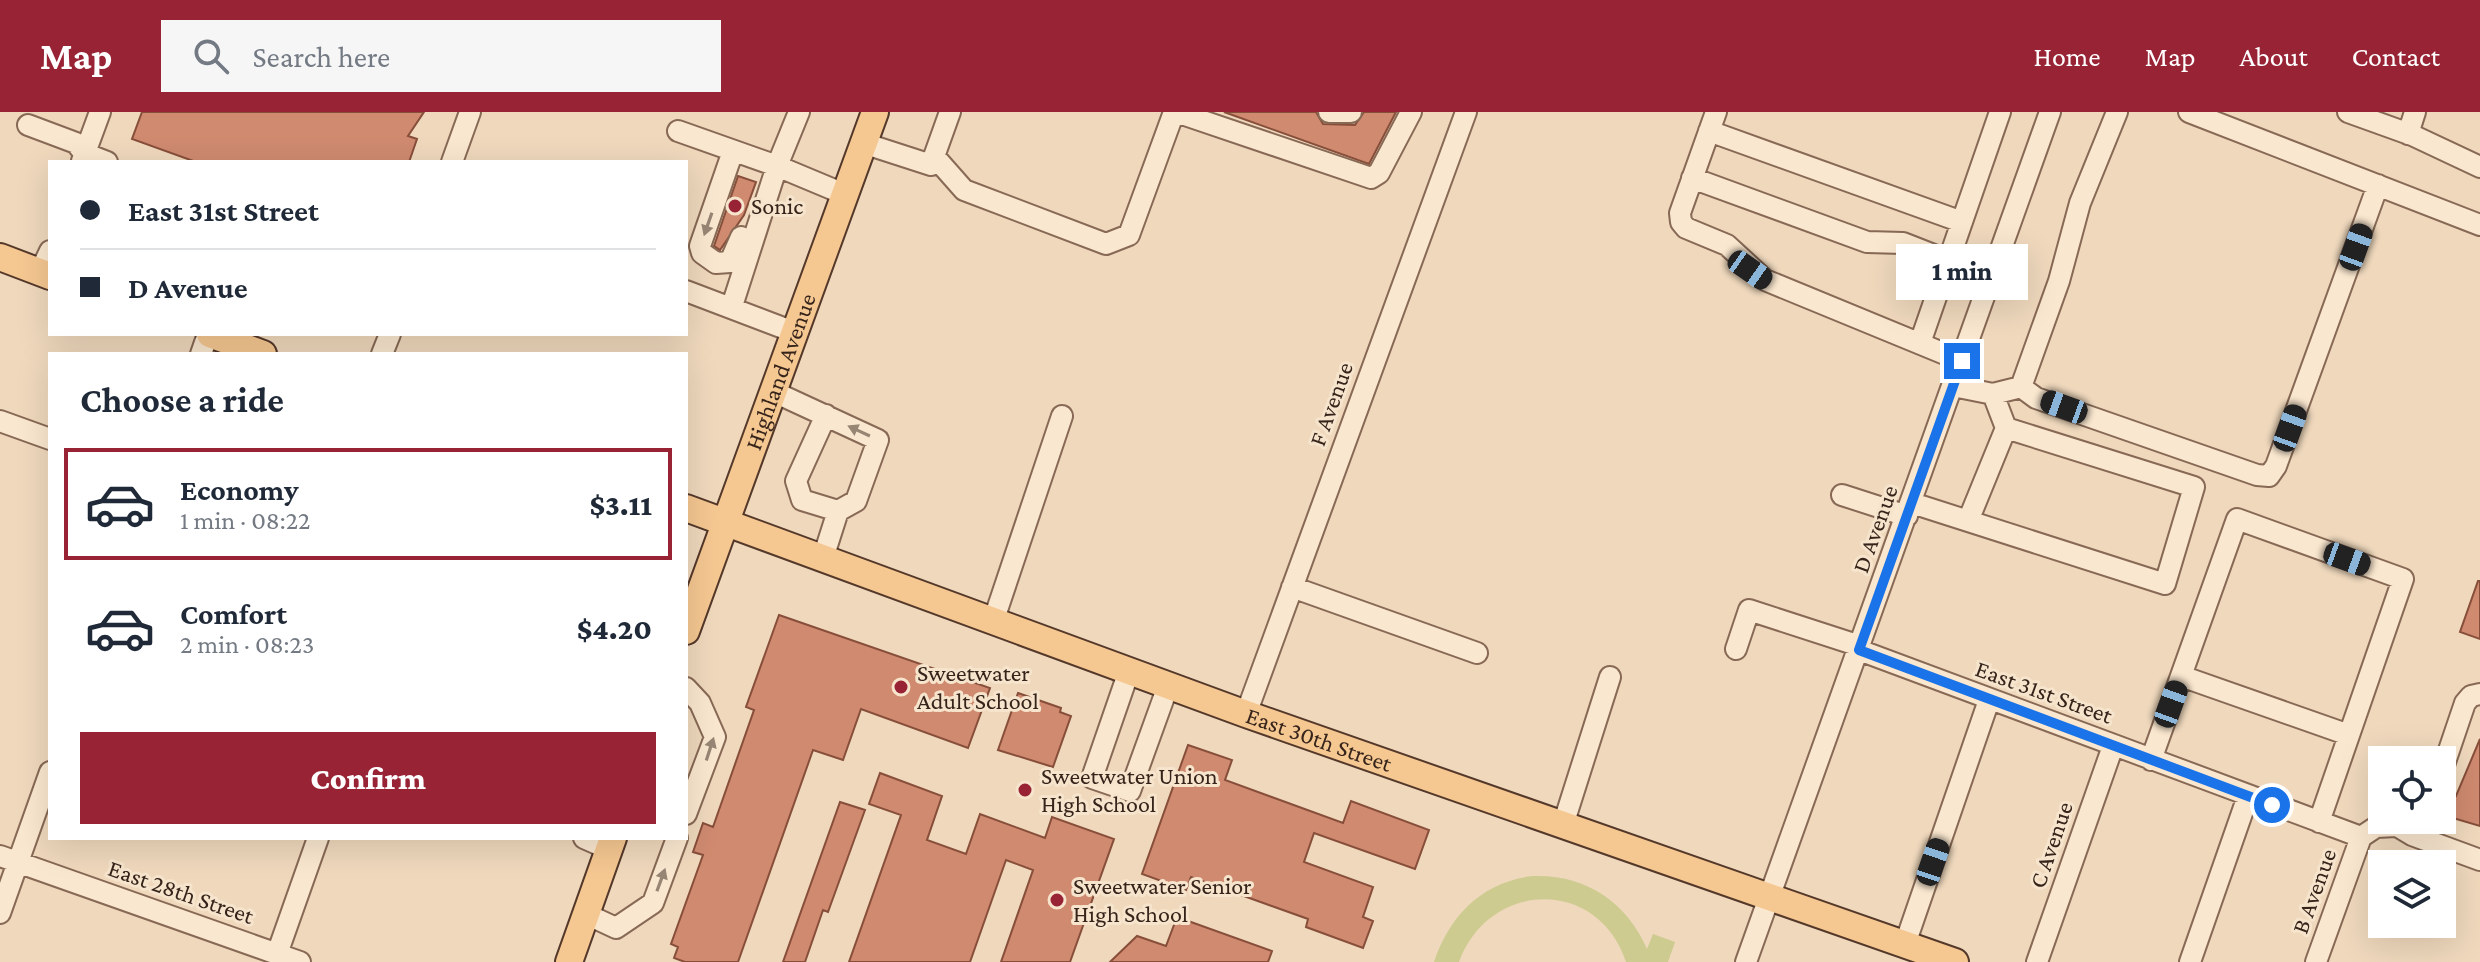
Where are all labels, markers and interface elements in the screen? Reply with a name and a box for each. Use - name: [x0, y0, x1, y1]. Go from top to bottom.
- search box: [161, 20, 721, 92]
- icon: search: [189, 34, 233, 78]
- text: Map: [40, 35, 113, 77]
- text: Search here: [253, 40, 390, 73]
- text: Home: [2034, 41, 2101, 72]
- text: Map: [2145, 41, 2196, 72]
- text: About: [2240, 41, 2308, 72]
- text: Contact: [2352, 41, 2440, 72]
- place label: Sonic: [751, 192, 803, 219]
- text: East 31st Street: [128, 194, 319, 227]
- marker: Sonic: [726, 197, 744, 215]
- one-way arrow: [701, 213, 713, 237]
- car: [2337, 220, 2375, 274]
- callout: 1 min: [1896, 245, 2028, 301]
- car: [1723, 246, 1777, 294]
- text: 1 min: [1932, 257, 1992, 286]
- text: D Avenue: [128, 271, 248, 304]
- street label: Highland Avenue: [739, 289, 821, 453]
- route end: [1944, 343, 1980, 379]
- street label: F Avenue: [1303, 358, 1358, 449]
- text: Choose a ride: [80, 380, 284, 420]
- car: [2037, 388, 2091, 426]
- car: [2271, 401, 2309, 455]
- one-way arrow: [848, 424, 871, 438]
- icon: car: [84, 468, 156, 540]
- text: Economy: [180, 473, 299, 506]
- street label: D Avenue: [1846, 481, 1903, 576]
- text: $3.11: [589, 488, 652, 521]
- text: 1 min · 08:22: [180, 506, 310, 535]
- car: [2320, 540, 2374, 578]
- icon: car: [84, 592, 156, 664]
- text: Comfort: [180, 597, 287, 630]
- text: $4.20: [577, 612, 652, 645]
- text: 2 min · 08:23: [180, 630, 314, 659]
- street label: East 31st Street: [1972, 654, 2117, 729]
- place label: Sweetwater Adult School: [917, 659, 1039, 714]
- car: [2152, 677, 2190, 731]
- marker: Sweetwater Adult School: [892, 678, 910, 696]
- street label: East 30th Street: [1243, 701, 1397, 777]
- button: Confirm: [80, 732, 656, 824]
- one-way arrow: [704, 737, 717, 761]
- map controls: [2368, 746, 2456, 938]
- button: locate: [2368, 746, 2456, 834]
- place label: Sweetwater Union High School: [1041, 762, 1218, 817]
- marker: Sweetwater Union High School: [1016, 781, 1034, 799]
- route start: [2254, 787, 2290, 823]
- street label: C Avenue: [2023, 798, 2078, 891]
- car: [1914, 835, 1952, 889]
- street label: B Avenue: [2286, 845, 2341, 937]
- button: layers: [2368, 850, 2456, 938]
- street label: East 28th Street: [105, 854, 258, 929]
- one-way arrow: [655, 868, 668, 892]
- place label: Sweetwater Senior High School: [1073, 872, 1252, 927]
- marker: Sweetwater Senior High School: [1048, 891, 1066, 909]

